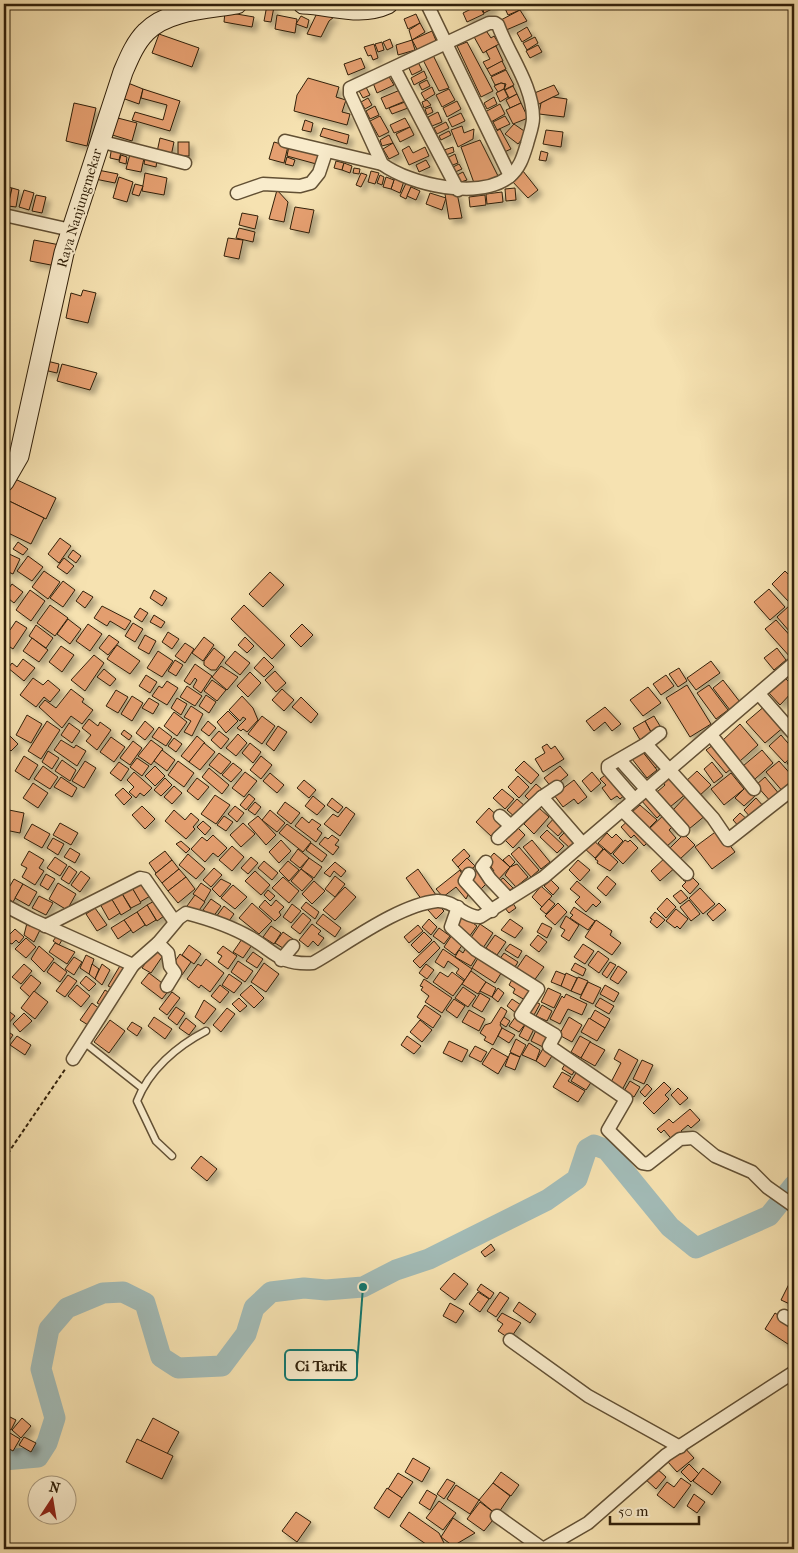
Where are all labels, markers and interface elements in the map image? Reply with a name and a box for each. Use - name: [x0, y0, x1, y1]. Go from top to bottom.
- street label: Raya Nanjungmekar: [53, 147, 106, 270]
- callout: Ci Tarik: [285, 1350, 357, 1380]
- text: Ci Tarik: [295, 1357, 348, 1375]
- north arrow: [28, 1476, 78, 1526]
- text: N: [48, 1478, 62, 1497]
- scale bar: [610, 1493, 699, 1525]
- text: 50 m: [618, 1502, 649, 1520]

